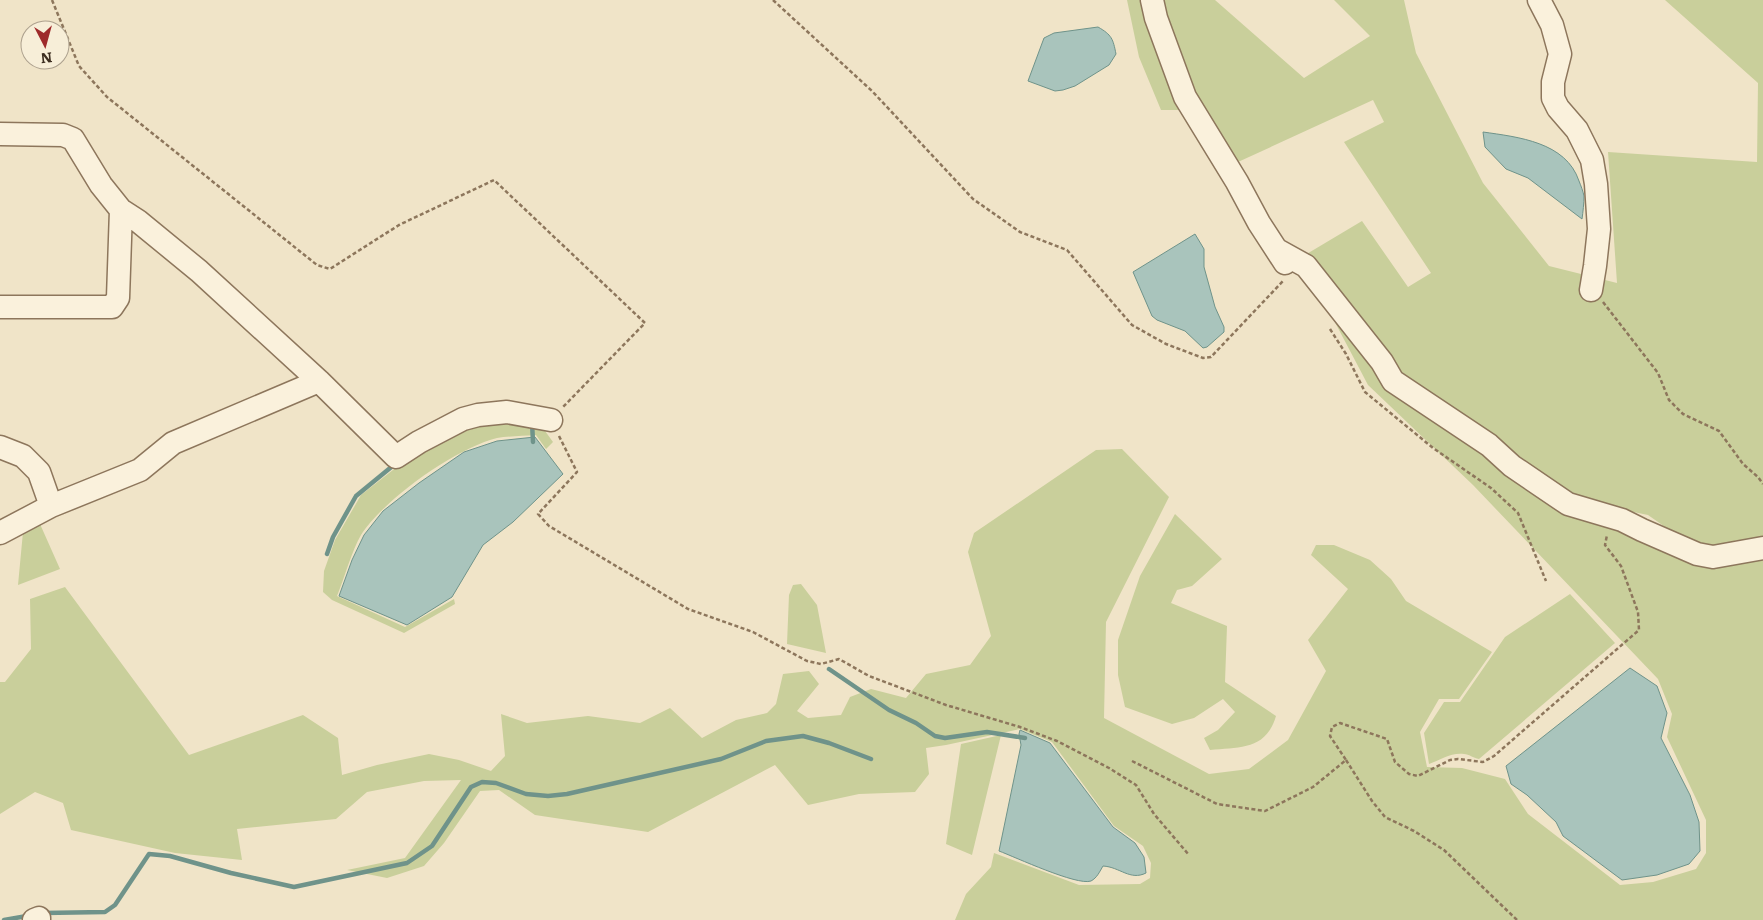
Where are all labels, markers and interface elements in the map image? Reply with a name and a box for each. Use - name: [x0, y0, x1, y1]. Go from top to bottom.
- north arrow: [20, 20, 70, 70]
- text: N: [39, 48, 53, 70]

